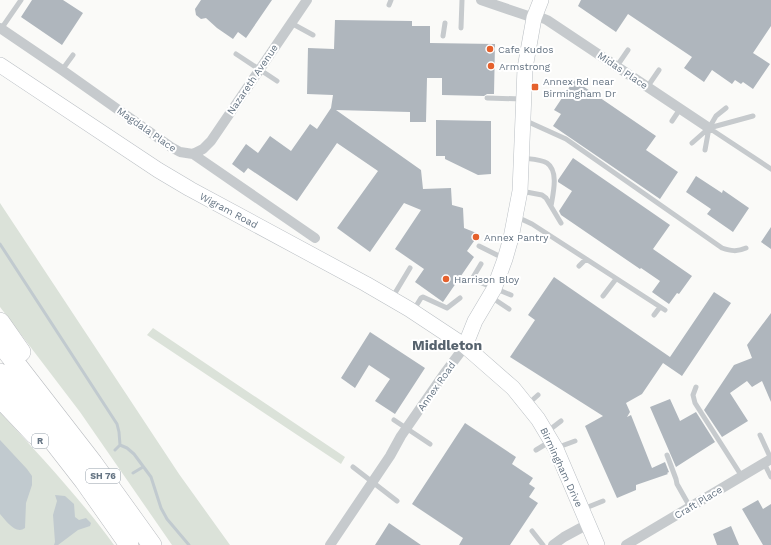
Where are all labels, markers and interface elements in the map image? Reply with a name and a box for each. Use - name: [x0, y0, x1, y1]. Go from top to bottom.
- street label: Nazareth Avenue: [225, 42, 280, 116]
- marker: Cafe Kudos: [485, 44, 495, 54]
- place label: Cafe Kudos: [498, 44, 553, 55]
- street label: Midas Place: [596, 50, 650, 91]
- marker: Armstrong: [486, 61, 496, 71]
- place label: Armstrong: [499, 61, 551, 72]
- place label: Annex Rd near Birmingham Dr: [543, 76, 616, 99]
- marker: Annex Rd near Birmingham Dr: [530, 82, 540, 92]
- street label: Magdala Place: [115, 105, 179, 154]
- street label: Wigram Road: [198, 190, 260, 230]
- marker: Annex Pantry: [471, 232, 481, 242]
- place label: Annex Pantry: [484, 232, 549, 243]
- marker: Harrison Bloy: [441, 274, 451, 284]
- place label: Harrison Bloy: [454, 274, 520, 285]
- district label: Middleton: [412, 337, 482, 353]
- street label: Annex Road: [415, 360, 457, 413]
- street label: Birmingham Drive: [538, 426, 585, 509]
- road number: R: [32, 434, 48, 448]
- road number: SH 76: [86, 469, 120, 483]
- street label: Craft Place: [672, 484, 724, 521]

